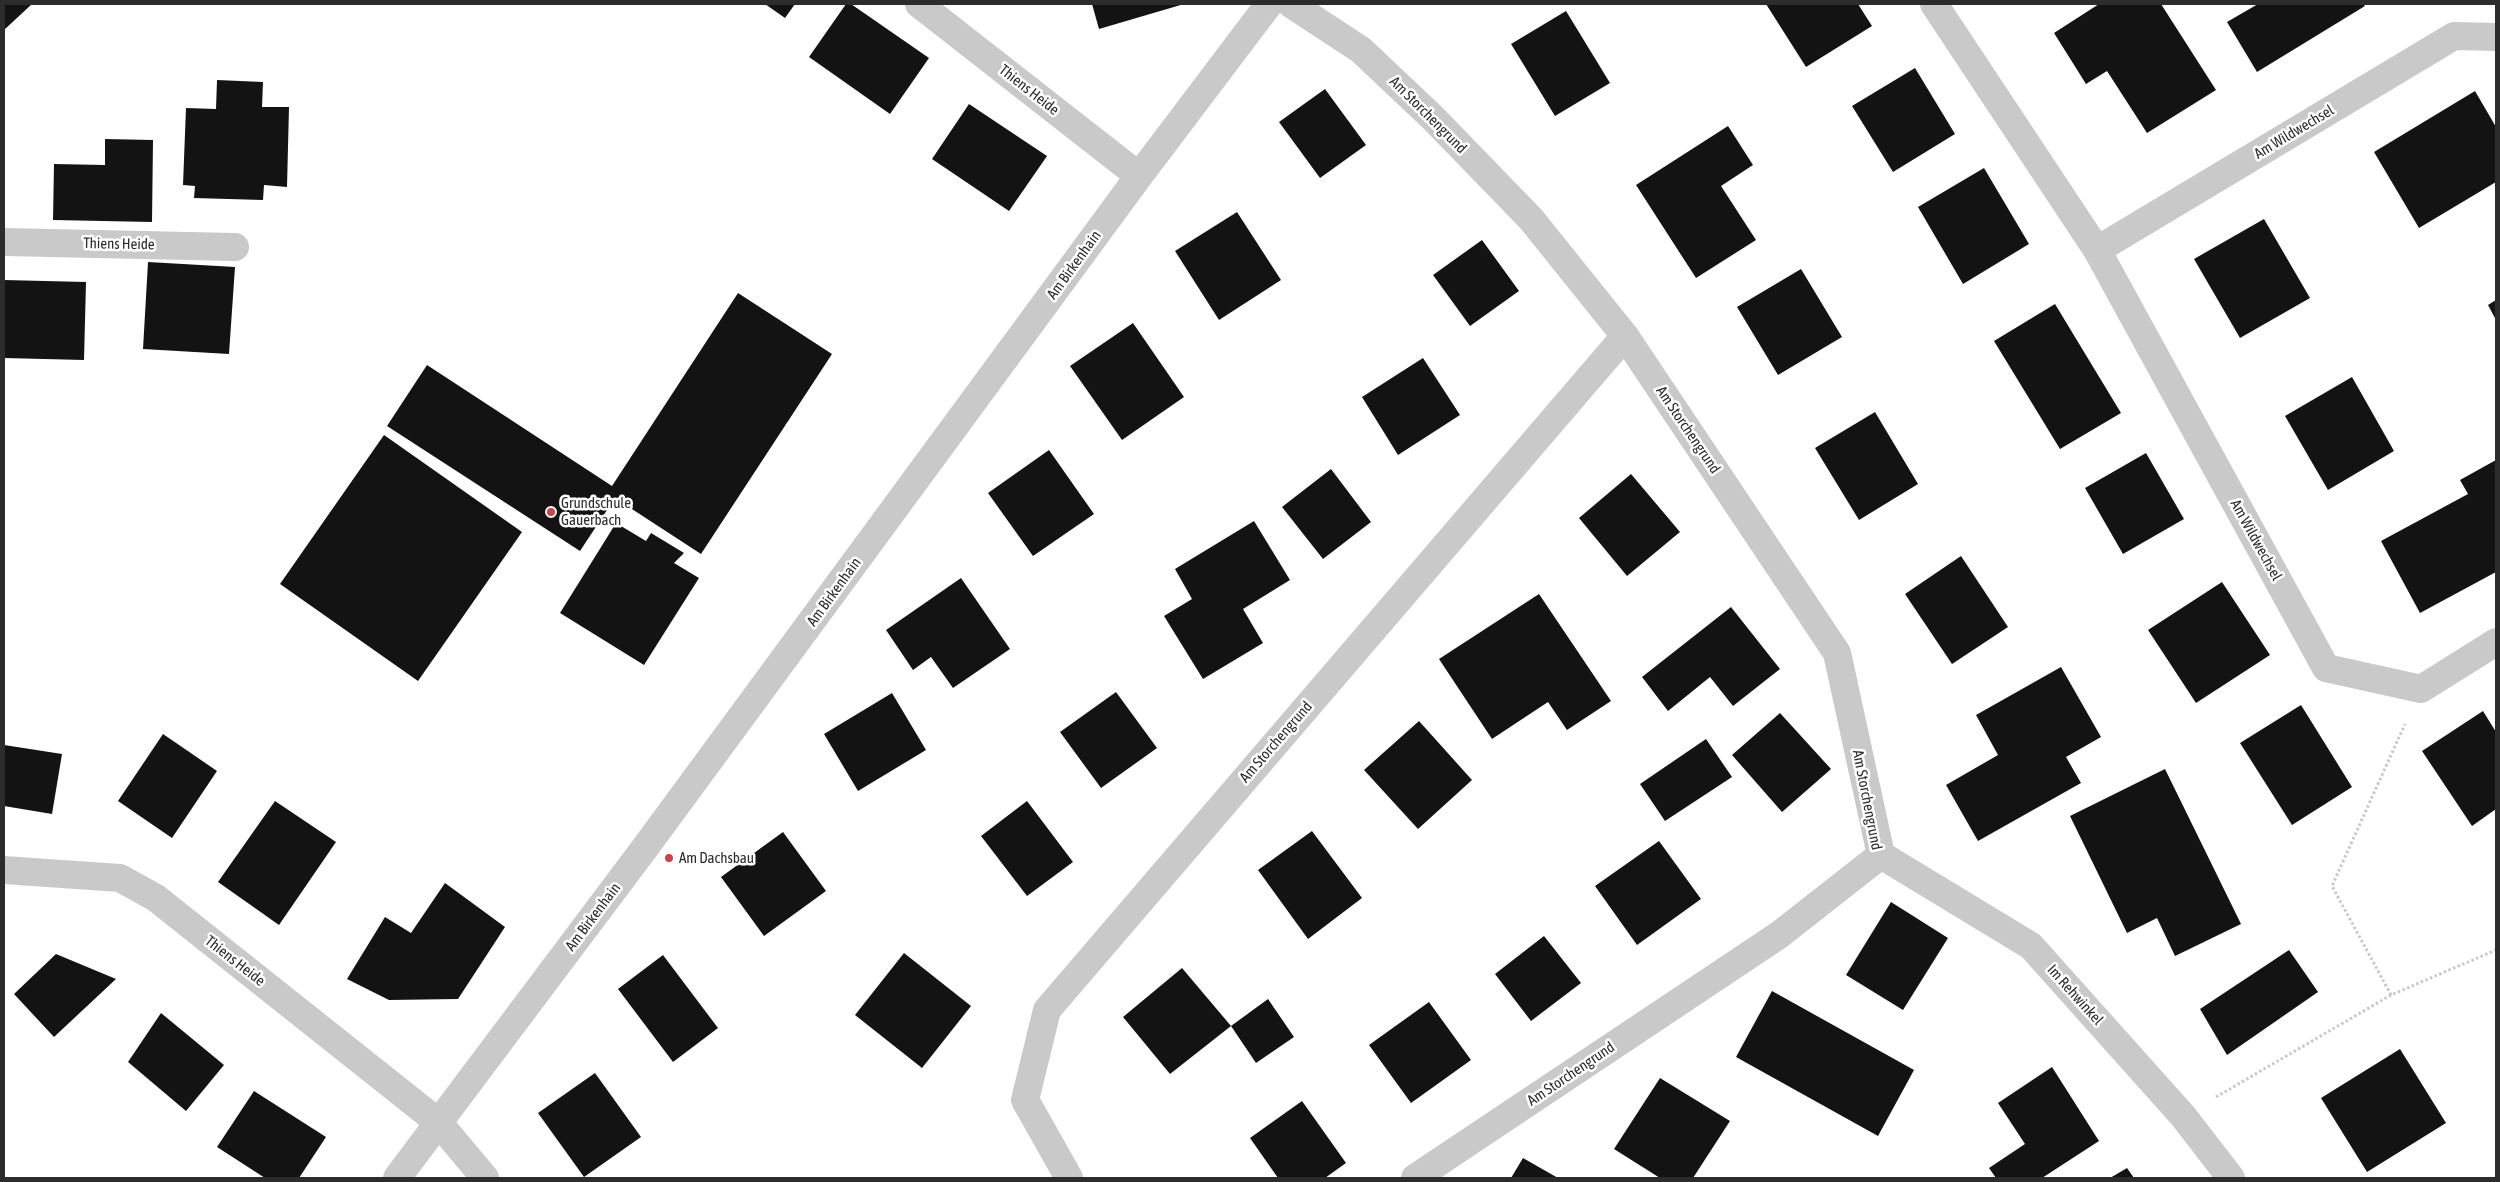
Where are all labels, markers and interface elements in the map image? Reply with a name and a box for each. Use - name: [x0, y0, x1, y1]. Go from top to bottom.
- street label: Thiens Heide: [995, 61, 1063, 119]
- street label: Am Storchengrund: [1386, 73, 1470, 157]
- street label: Am Wildwechsel: [2251, 101, 2337, 163]
- street label: Am Birkenhain: [1043, 227, 1105, 303]
- street label: Thiens Heide: [83, 234, 155, 254]
- street label: Am Storchengrund: [1652, 383, 1724, 477]
- place label: Grundschule Gauerbach: [561, 494, 631, 529]
- street label: Am Wildwechsel: [2226, 496, 2286, 584]
- marker: Grundschule Gauerbach: [545, 506, 557, 518]
- street label: Am Birkenhain: [803, 554, 865, 630]
- street label: Am Storchengrund: [1236, 698, 1316, 786]
- street label: Am Storchengrund: [1848, 748, 1886, 852]
- place label: Am Dachsbau: [679, 849, 754, 867]
- marker: Am Dachsbau: [663, 852, 675, 864]
- street label: Am Birkenhain: [562, 879, 624, 955]
- street label: Thiens Heide: [201, 932, 269, 990]
- street label: Im Rehwinkel: [2043, 961, 2107, 1029]
- street label: Am Storchengrund: [1524, 1038, 1618, 1110]

